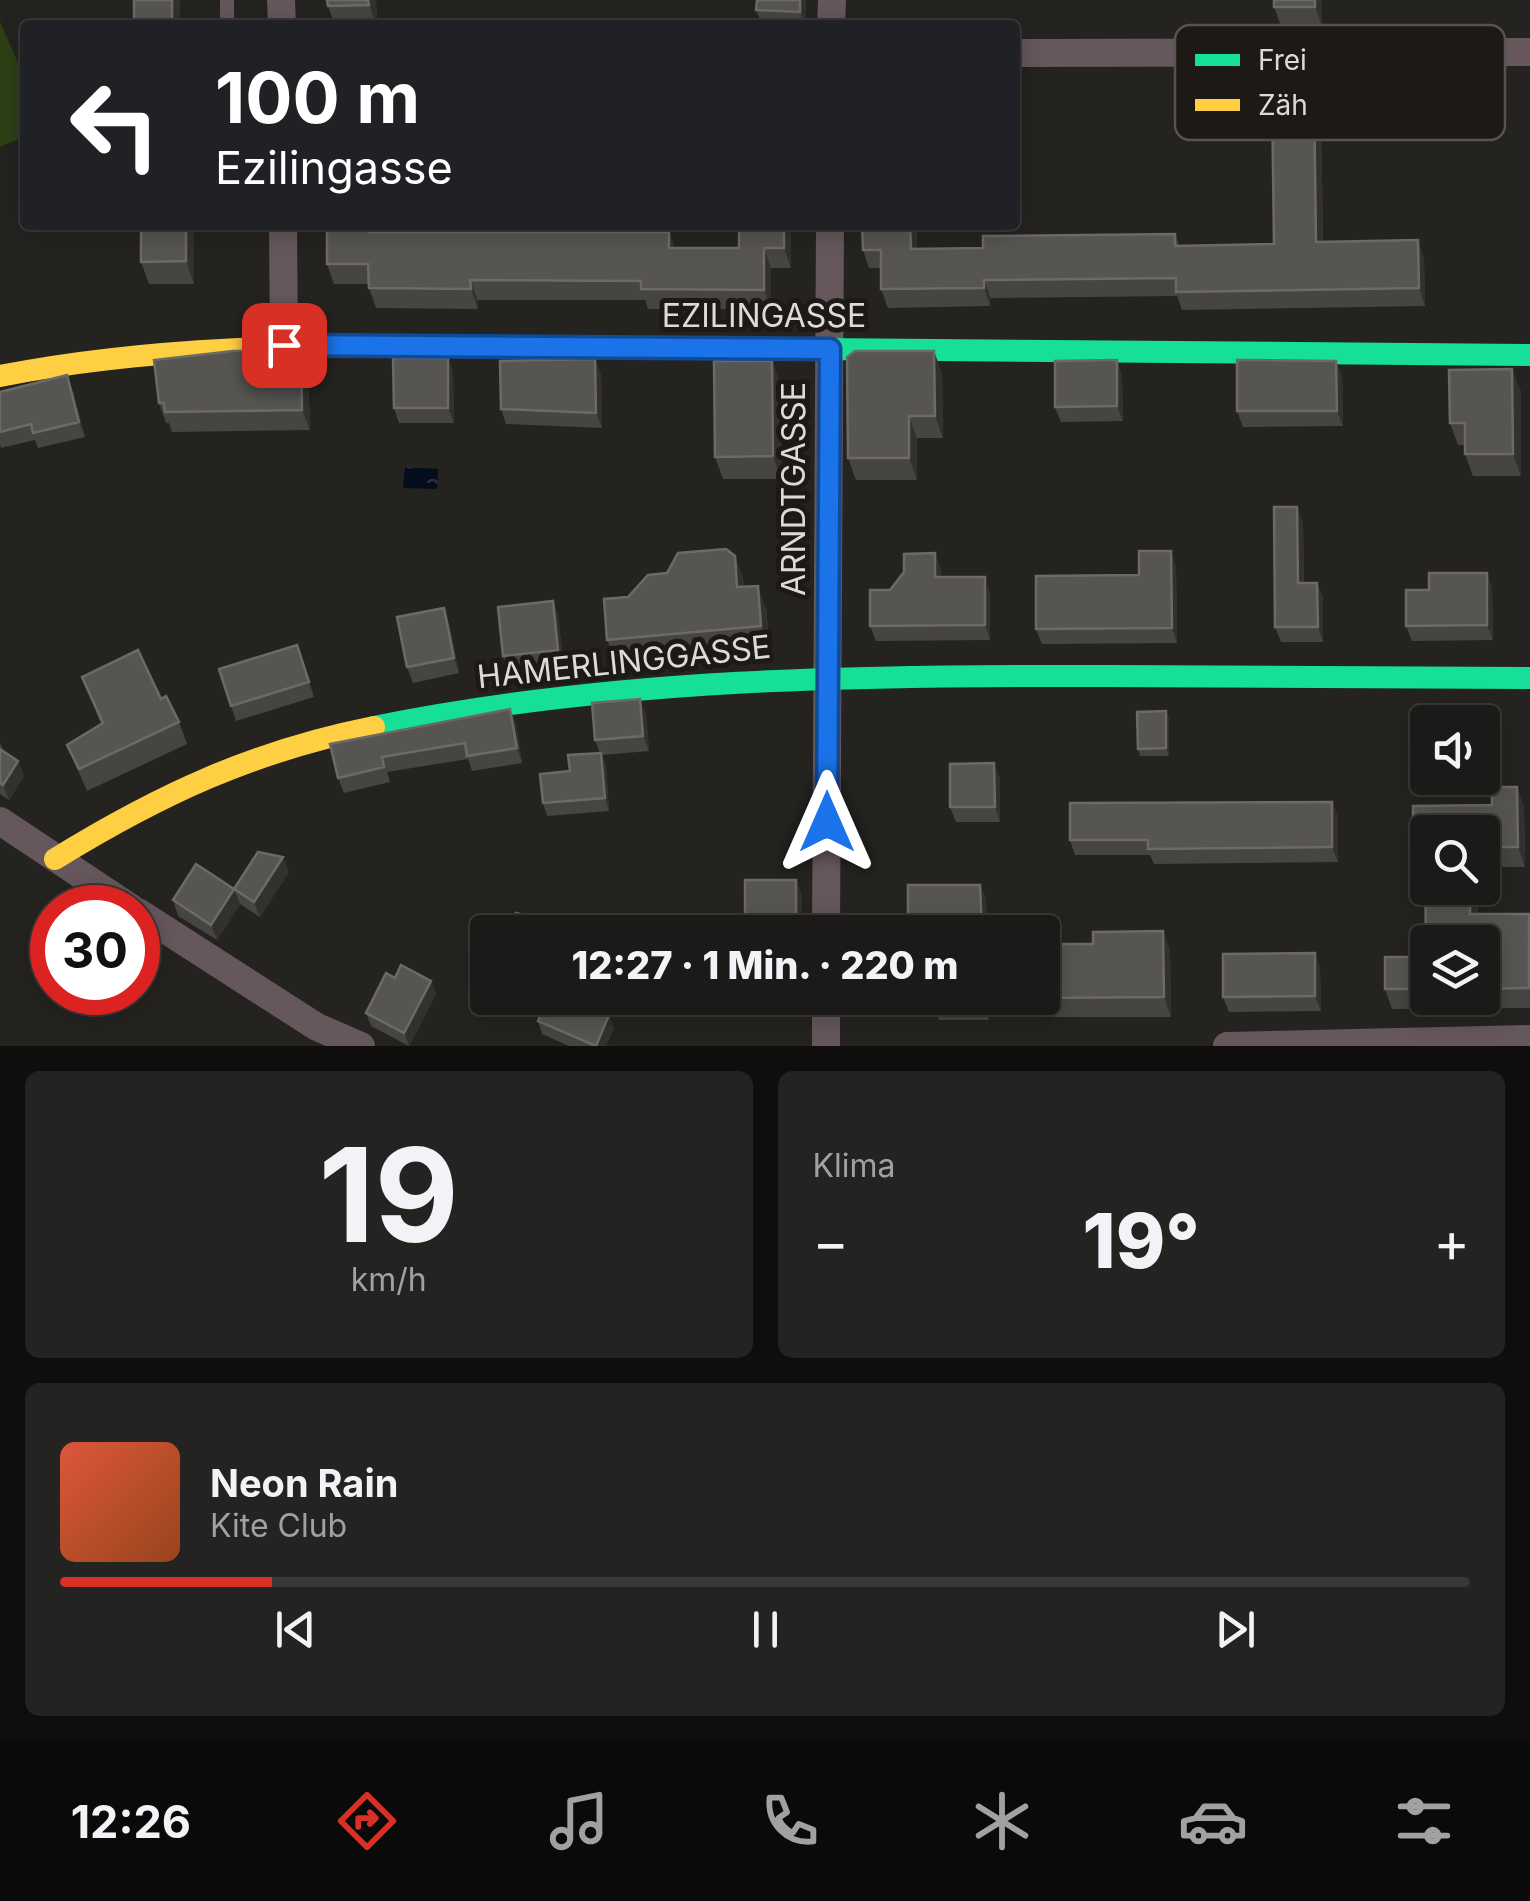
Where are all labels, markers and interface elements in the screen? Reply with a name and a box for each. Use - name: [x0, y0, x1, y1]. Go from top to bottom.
- legend: [1175, 25, 1505, 140]
- text: Frei: [1258, 43, 1307, 77]
- text: 100 m: [215, 55, 420, 140]
- icon: left: [50, 60, 180, 190]
- text: Zäh: [1258, 88, 1308, 122]
- text: Ezilingasse: [215, 140, 453, 195]
- street label: EZILINGASSE: [662, 296, 866, 335]
- pin: [242, 303, 327, 388]
- icon: arrive: [257, 318, 312, 373]
- street label: ARNDTGASSE: [774, 382, 813, 596]
- street label: HAMERLINGGASSE: [475, 627, 773, 696]
- map controls: [1410, 705, 1500, 1015]
- button: sound: [1410, 705, 1500, 795]
- position arrow: [775, 770, 879, 874]
- button: search: [1410, 815, 1500, 905]
- speed limit sign: 30: [30, 885, 160, 1015]
- button: layers: [1410, 925, 1500, 1015]
- text: 12:27 · 1 Min. · 220 m: [572, 942, 958, 988]
- text: 19: [319, 1116, 459, 1273]
- text: Klima: [813, 1146, 896, 1185]
- text: 19°: [1083, 1195, 1200, 1286]
- text: −: [813, 1209, 849, 1275]
- text: +: [1434, 1209, 1470, 1275]
- text: km/h: [351, 1260, 427, 1299]
- text: Neon Rain: [210, 1460, 398, 1506]
- text: Kite Club: [210, 1506, 347, 1545]
- icon: previous: [268, 1602, 323, 1657]
- icon: pause: [738, 1602, 793, 1657]
- icon: next: [1208, 1602, 1263, 1657]
- icon: directions: [332, 1786, 402, 1856]
- icon: music: [544, 1786, 614, 1856]
- icon: phone: [755, 1786, 825, 1856]
- icon: climate: [967, 1786, 1037, 1856]
- icon: car: [1178, 1786, 1248, 1856]
- icon: filters: [1389, 1786, 1459, 1856]
- text: 12:26: [71, 1794, 191, 1849]

